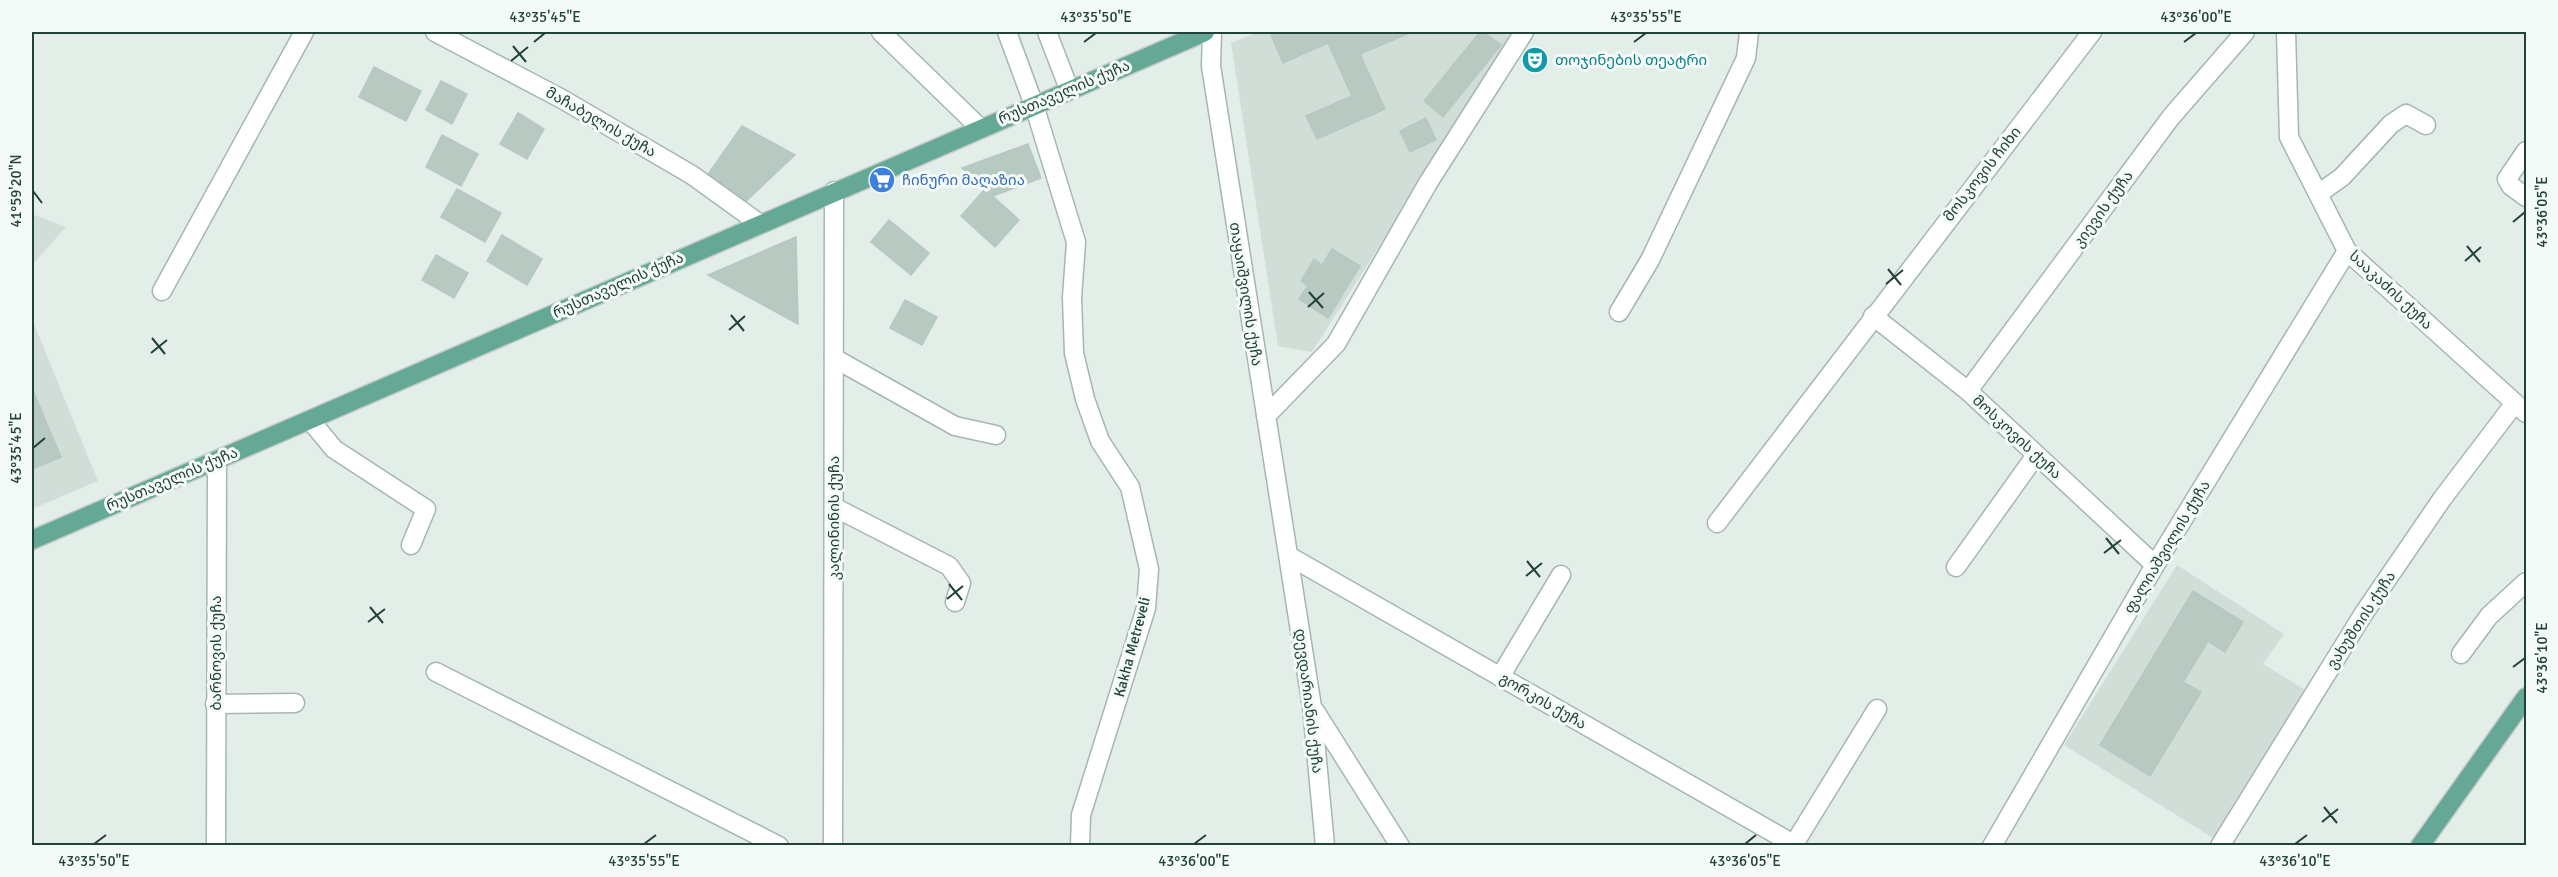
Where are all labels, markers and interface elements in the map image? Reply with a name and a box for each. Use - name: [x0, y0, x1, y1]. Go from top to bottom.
- text: 43°35'45"E: [509, 8, 581, 26]
- text: 43°35'50"E: [1060, 8, 1132, 26]
- text: 43°35'55"E: [1610, 8, 1682, 26]
- text: 43°36'00"E: [2160, 8, 2232, 26]
- theatre icon: თოჯინების თეატრი: [1520, 45, 1550, 75]
- place label: თოჯინების თეატრი: [1555, 51, 1707, 69]
- street label: რუსთაველის ქუჩა: [996, 56, 1132, 128]
- street label: მაჩაბელის ქუჩა: [543, 83, 659, 161]
- street label: მოსკოვის ჩიხი: [1939, 123, 2025, 225]
- text: 41°59'20"N: [7, 154, 25, 228]
- supermarket icon: ჩინური მაღაზია: [867, 165, 897, 195]
- street label: კიევის ქუჩა: [2069, 167, 2137, 251]
- place label: ჩინური მაღაზია: [902, 171, 1025, 189]
- text: 43°36'05"E: [2533, 176, 2551, 248]
- street label: თაყაიშვილის ქუჩა: [1226, 221, 1266, 367]
- street label: სააკაძის ქუჩა: [2346, 247, 2436, 333]
- street label: რუსთაველის ქუჩა: [550, 248, 686, 322]
- street label: მოსკოვის ქუჩა: [1969, 391, 2065, 483]
- text: 43°35'45"E: [7, 412, 25, 484]
- street label: რუსთაველის ქუჩა: [104, 443, 240, 515]
- street label: კალინინის ქუჩა: [825, 456, 843, 580]
- street label: ფალიაშვილის ქუჩა: [2120, 477, 2214, 617]
- street label: ვახუშთის ქუჩა: [2323, 568, 2399, 672]
- street label: Kakha Metreveli: [1110, 595, 1154, 699]
- street label: ბარნოვის ქუჩა: [207, 596, 225, 710]
- text: 43°36'10"E: [2533, 622, 2551, 694]
- street label: დევდარიანის ქუჩა: [1291, 628, 1327, 774]
- street label: გორკის ქუჩა: [1496, 669, 1590, 733]
- text: 43°35'50"E: [58, 852, 130, 870]
- text: 43°35'55"E: [608, 852, 680, 870]
- text: 43°36'00"E: [1158, 852, 1230, 870]
- text: 43°36'05"E: [1709, 852, 1781, 870]
- text: 43°36'10"E: [2259, 852, 2331, 870]

